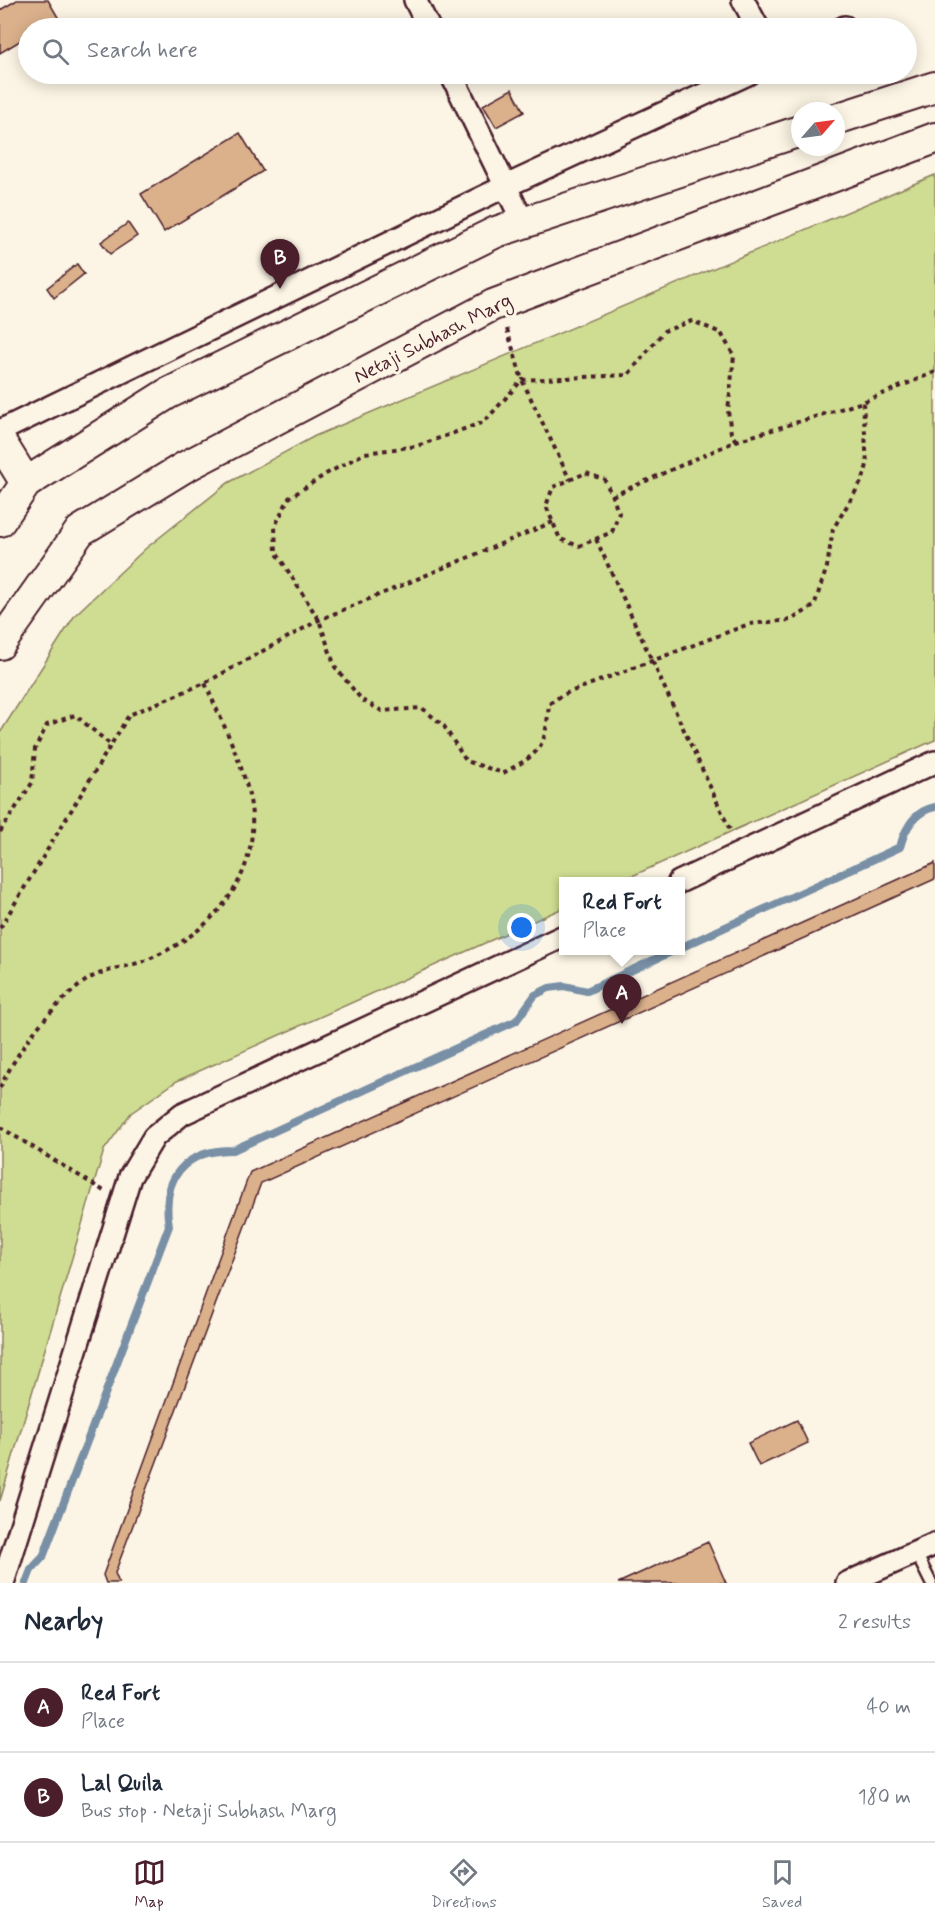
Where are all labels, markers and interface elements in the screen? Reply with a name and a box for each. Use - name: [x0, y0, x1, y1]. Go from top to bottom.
- search box: [18, 18, 917, 84]
- icon: search: [39, 35, 72, 68]
- text: Search here: [87, 37, 198, 65]
- north arrow: [791, 102, 845, 156]
- pin: B: [260, 240, 300, 289]
- street label: Netaji Subhash Marg: [349, 287, 517, 391]
- popup: [559, 877, 685, 955]
- text: Red Fort: [582, 889, 662, 917]
- your location: [507, 913, 536, 942]
- text: Place: [582, 917, 626, 944]
- pin: A: [602, 974, 642, 1024]
- text: Nearby: [24, 1605, 103, 1639]
- text: 2 results: [838, 1609, 911, 1636]
- text: Red Fort: [81, 1680, 160, 1708]
- text: A: [37, 1694, 50, 1721]
- text: 40 m: [867, 1694, 911, 1721]
- text: Place: [81, 1708, 125, 1735]
- text: Lal Quila: [81, 1770, 163, 1798]
- text: B: [37, 1784, 50, 1811]
- text: 180 m: [858, 1784, 911, 1811]
- text: Bus stop · Netaji Subhash Marg: [81, 1798, 337, 1825]
- tab: Map: [133, 1856, 166, 1913]
- tab: Directions: [431, 1856, 497, 1913]
- tab: Saved: [762, 1856, 802, 1913]

